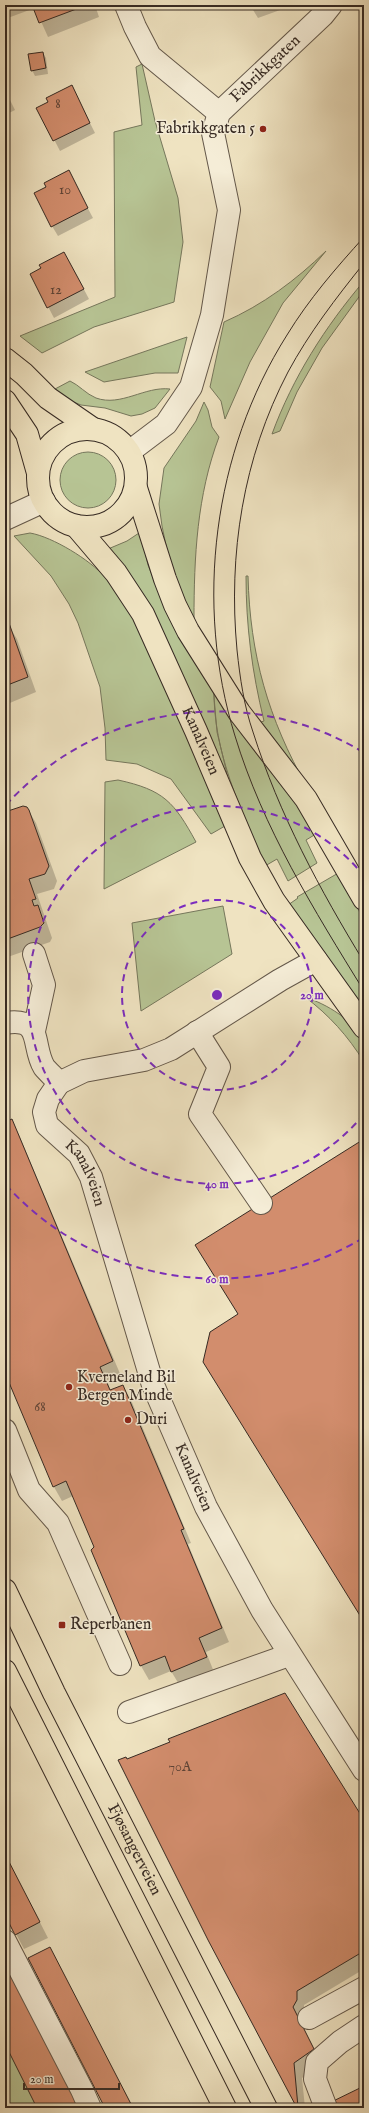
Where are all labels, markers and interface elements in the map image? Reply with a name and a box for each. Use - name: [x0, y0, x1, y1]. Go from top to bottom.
- street label: Fabrikkgaten: [226, 31, 305, 107]
- house number: 8: [55, 95, 61, 113]
- place label: Fabrikkgaten 5: [156, 119, 255, 139]
- marker: Fabrikkgaten 5: [258, 124, 268, 134]
- house number: 10: [59, 181, 71, 199]
- house number: 12: [50, 281, 62, 299]
- street label: Kanalveien: [176, 704, 224, 779]
- centre of rings: [210, 988, 224, 1002]
- text: 20 m: [300, 988, 324, 1003]
- street label: Kanalveien: [60, 1136, 109, 1209]
- text: 40 m: [205, 1177, 230, 1192]
- text: 60 m: [206, 1272, 229, 1287]
- place label: Kverneland Bil Bergen Minde: [77, 1368, 176, 1406]
- marker: Kverneland Bil Bergen Minde: [64, 1382, 74, 1392]
- house number: 68: [34, 1398, 46, 1416]
- place label: Duri: [136, 1410, 167, 1430]
- marker: Duri: [123, 1415, 133, 1425]
- street label: Kanalveien: [170, 1440, 217, 1515]
- place label: Reperbanen: [70, 1615, 152, 1635]
- marker: Reperbanen: [57, 1620, 67, 1630]
- house number: 70A: [169, 1758, 192, 1776]
- street label: Fjøsangerveien: [102, 1801, 166, 1899]
- scale bar: [24, 2065, 119, 2091]
- text: 20 m: [30, 2072, 53, 2087]

